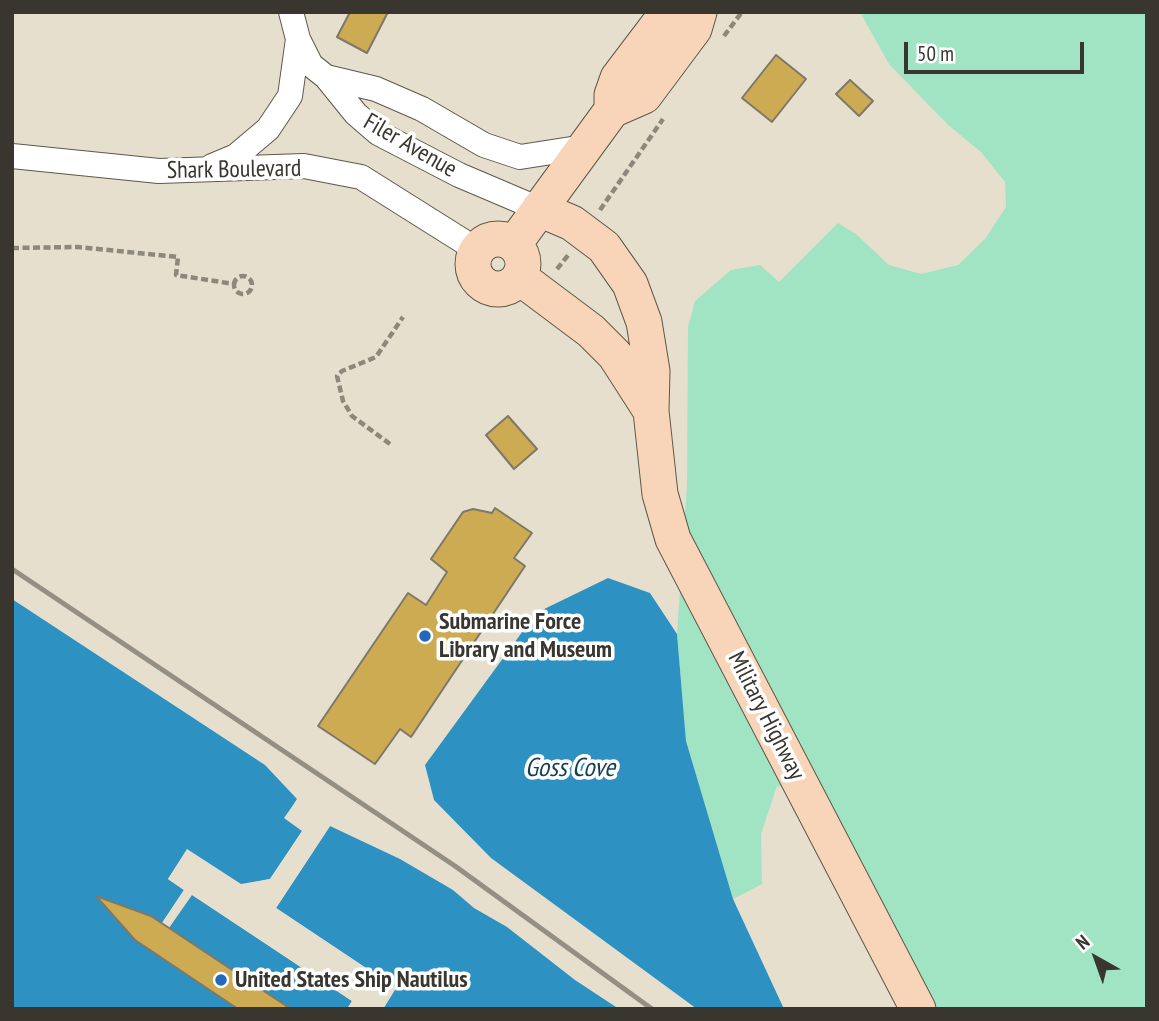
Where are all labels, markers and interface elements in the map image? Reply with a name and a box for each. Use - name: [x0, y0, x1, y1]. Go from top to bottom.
- scale bar: [907, 28, 1087, 72]
- text: 50 m: [917, 40, 954, 67]
- street label: Filer Avenue: [358, 108, 462, 184]
- street label: Shark Boulevard: [167, 154, 301, 186]
- place label: Submarine Force Library and Museum: [439, 608, 612, 664]
- marker: Submarine Force Library and Museum: [417, 628, 433, 644]
- street label: Military Highway: [721, 647, 811, 785]
- water label: Goss Cove: [525, 753, 615, 785]
- north arrow: [1061, 923, 1131, 993]
- text: N: [1071, 929, 1094, 954]
- place label: United States Ship Nautilus: [235, 966, 468, 994]
- marker: United States Ship Nautilus: [213, 972, 229, 988]

